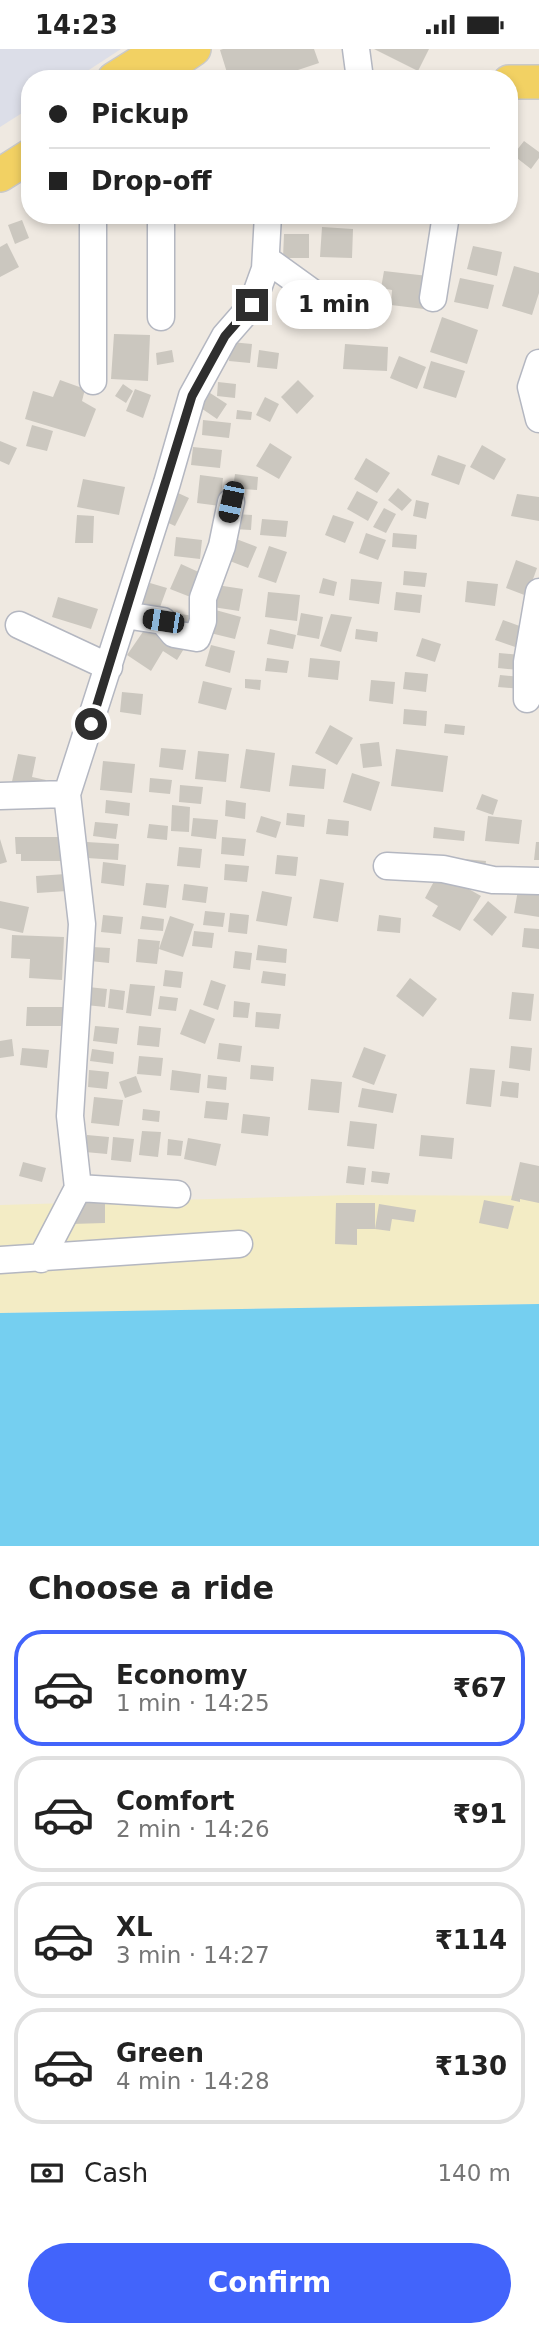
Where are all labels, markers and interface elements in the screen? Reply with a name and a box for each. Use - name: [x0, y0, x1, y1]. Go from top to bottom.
- text: 14:23: [35, 10, 118, 40]
- text: Pickup: [91, 99, 189, 129]
- text: Drop-off: [91, 166, 212, 196]
- callout: 1 min: [276, 281, 392, 329]
- route end: [236, 289, 268, 321]
- text: 1 min: [298, 291, 370, 317]
- car: [217, 479, 246, 525]
- car: [141, 607, 186, 635]
- route start: [75, 708, 107, 740]
- text: Choose a ride: [28, 1569, 274, 1607]
- icon: car: [32, 1657, 95, 1720]
- text: Economy: [116, 1660, 247, 1690]
- text: ₹67: [453, 1673, 507, 1703]
- text: 1 min · 14:25: [116, 1690, 270, 1716]
- icon: car: [32, 1783, 95, 1846]
- text: Comfort: [116, 1786, 234, 1816]
- text: ₹91: [453, 1799, 507, 1829]
- text: 2 min · 14:26: [116, 1816, 270, 1842]
- icon: car: [32, 1909, 95, 1972]
- text: XL: [116, 1912, 153, 1942]
- text: ₹114: [435, 1925, 507, 1955]
- text: 3 min · 14:27: [116, 1942, 270, 1968]
- icon: car: [32, 2035, 95, 2098]
- text: Green: [116, 2038, 204, 2068]
- text: ₹130: [435, 2051, 507, 2081]
- text: 4 min · 14:28: [116, 2068, 270, 2094]
- icon: cash: [28, 2154, 66, 2192]
- text: Cash: [84, 2158, 148, 2188]
- text: 140 m: [437, 2160, 511, 2186]
- button: Confirm: [28, 2243, 511, 2323]

